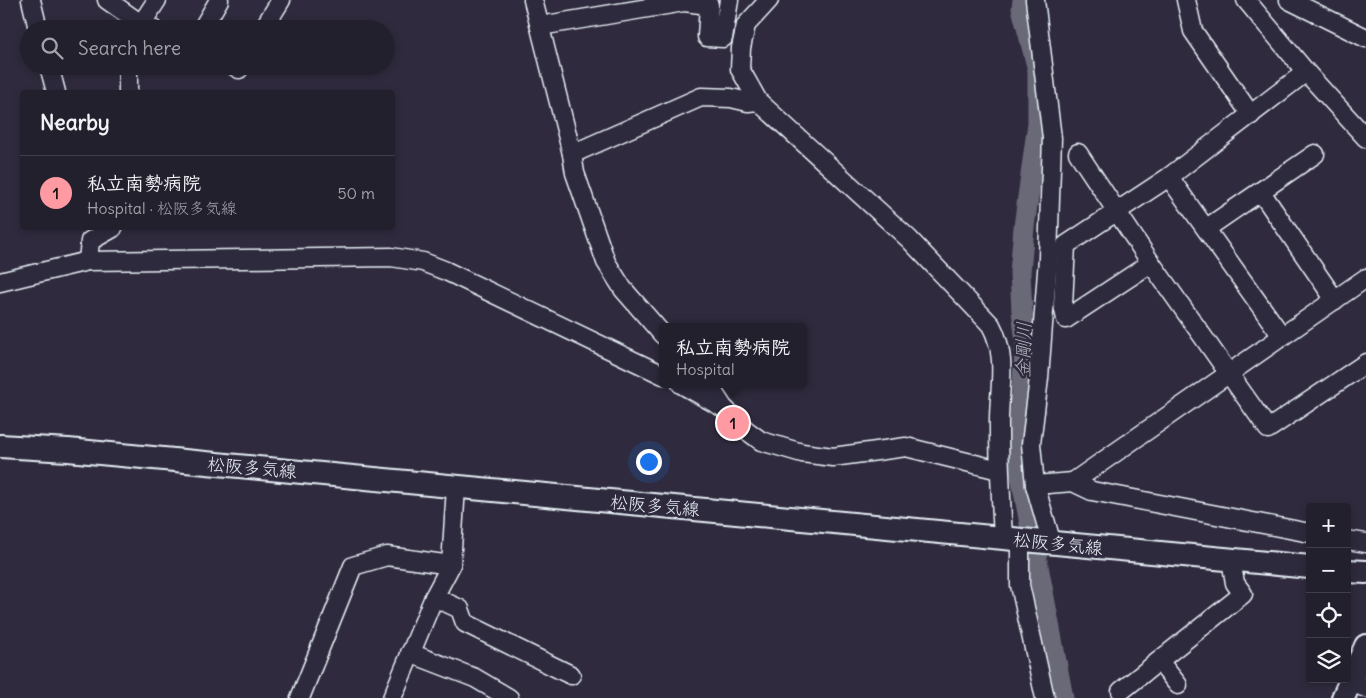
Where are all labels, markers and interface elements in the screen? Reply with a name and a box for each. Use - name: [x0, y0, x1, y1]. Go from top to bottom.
- search box: [20, 20, 395, 75]
- icon: search: [38, 34, 66, 62]
- text: Search here: [78, 36, 181, 60]
- text: Nearby: [40, 109, 110, 136]
- text: 私立南勢病院: [87, 171, 201, 195]
- text: 1: [53, 183, 59, 203]
- text: 50 m: [337, 183, 375, 203]
- text: Hospital · 松阪多気線: [87, 198, 237, 218]
- water label: 金剛川: [1011, 321, 1035, 379]
- popup: [659, 323, 807, 388]
- text: 私立南勢病院: [676, 335, 790, 359]
- text: Hospital: [676, 359, 735, 379]
- pin: 1: [717, 404, 749, 442]
- your location: [636, 449, 662, 475]
- street label: 松阪多気線: [206, 452, 298, 483]
- street label: 松阪多気線: [609, 490, 701, 521]
- map controls: [1306, 503, 1351, 683]
- button: +: [1306, 503, 1351, 548]
- street label: 松阪多気線: [1012, 527, 1104, 560]
- button: −: [1306, 548, 1351, 593]
- button: locate: [1306, 593, 1351, 638]
- button: layers: [1306, 638, 1351, 683]

